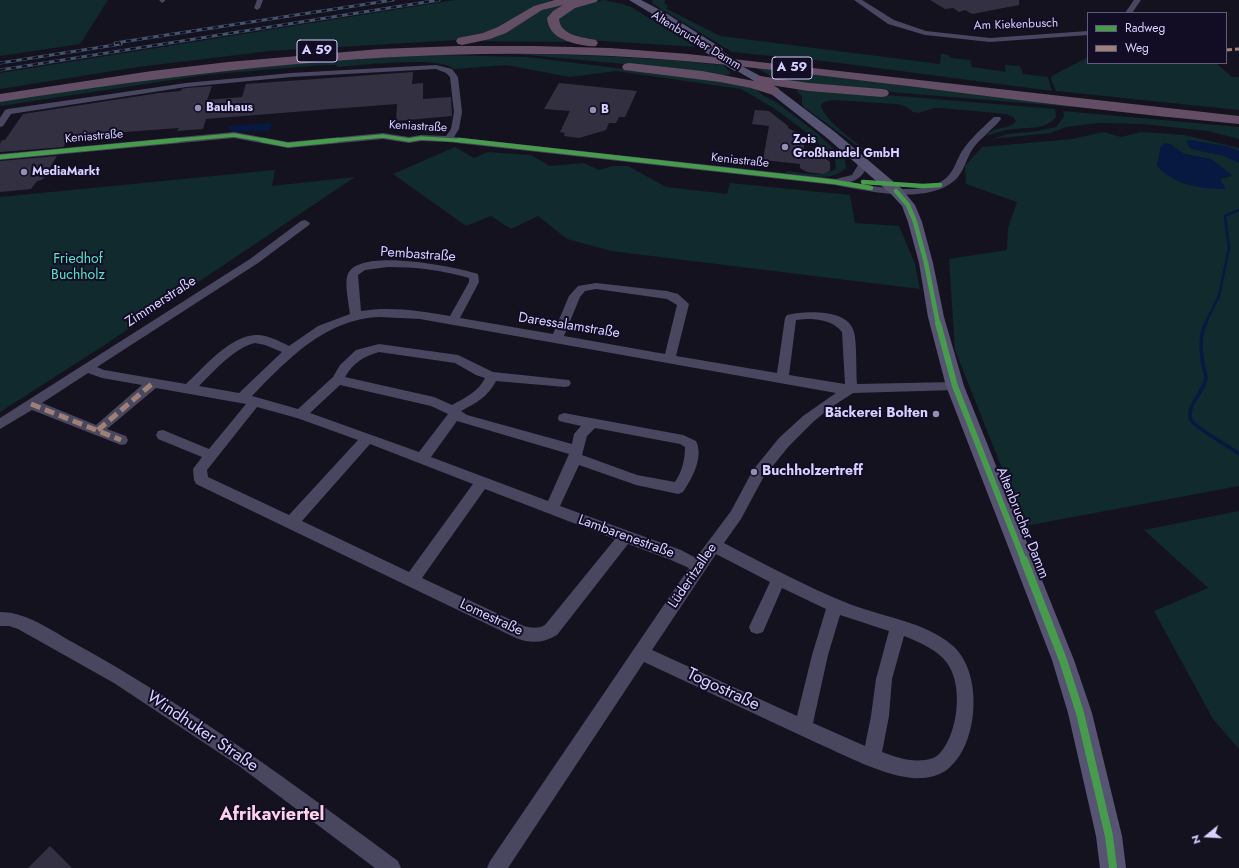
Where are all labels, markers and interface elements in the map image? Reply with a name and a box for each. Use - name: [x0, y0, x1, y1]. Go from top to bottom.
- street label: Altenbrucher Damm: [649, 9, 743, 73]
- legend: [1087, 12, 1227, 64]
- street label: Am Kiekenbusch: [973, 16, 1059, 34]
- text: Radweg: [1125, 19, 1165, 37]
- text: Weg: [1125, 39, 1149, 57]
- road number: A 59: [297, 40, 337, 62]
- road number: A 59: [772, 57, 812, 79]
- place label: Bauhaus: [206, 101, 253, 115]
- marker: Bauhaus: [193, 103, 203, 113]
- place label: B: [601, 103, 609, 117]
- marker: B: [588, 105, 598, 115]
- street label: Keniastraße: [388, 118, 448, 136]
- street label: Keniastraße: [64, 127, 124, 147]
- place label: Zois Großhandel GmbH: [793, 133, 900, 161]
- marker: Zois Großhandel GmbH: [780, 142, 790, 152]
- street label: Keniastraße: [710, 151, 770, 171]
- place label: MediaMarkt: [32, 165, 100, 179]
- marker: MediaMarkt: [19, 167, 29, 177]
- street label: Pembastraße: [380, 244, 456, 266]
- park label: Friedhof Buchholz: [51, 252, 105, 284]
- street label: Zimmerstraße: [123, 273, 199, 331]
- street label: Daressalamstraße: [517, 310, 621, 342]
- place label: Bäckerei Bolten: [825, 406, 928, 422]
- marker: Bäckerei Bolten: [931, 409, 941, 419]
- place label: Buchholzertreff: [762, 464, 863, 480]
- street label: Altenbrucher Damm: [992, 465, 1052, 581]
- marker: Buchholzertreff: [749, 467, 759, 477]
- street label: Lambarenestraße: [576, 512, 676, 562]
- street label: Lüderitzallee: [665, 540, 721, 612]
- street label: Lomestraße: [457, 596, 525, 640]
- street label: Togostraße: [683, 664, 763, 716]
- street label: Windhuker Straße: [142, 687, 262, 777]
- district label: Afrikaviertel: [220, 805, 324, 827]
- north arrow: [1187, 816, 1227, 856]
- text: N: [1187, 833, 1205, 846]

